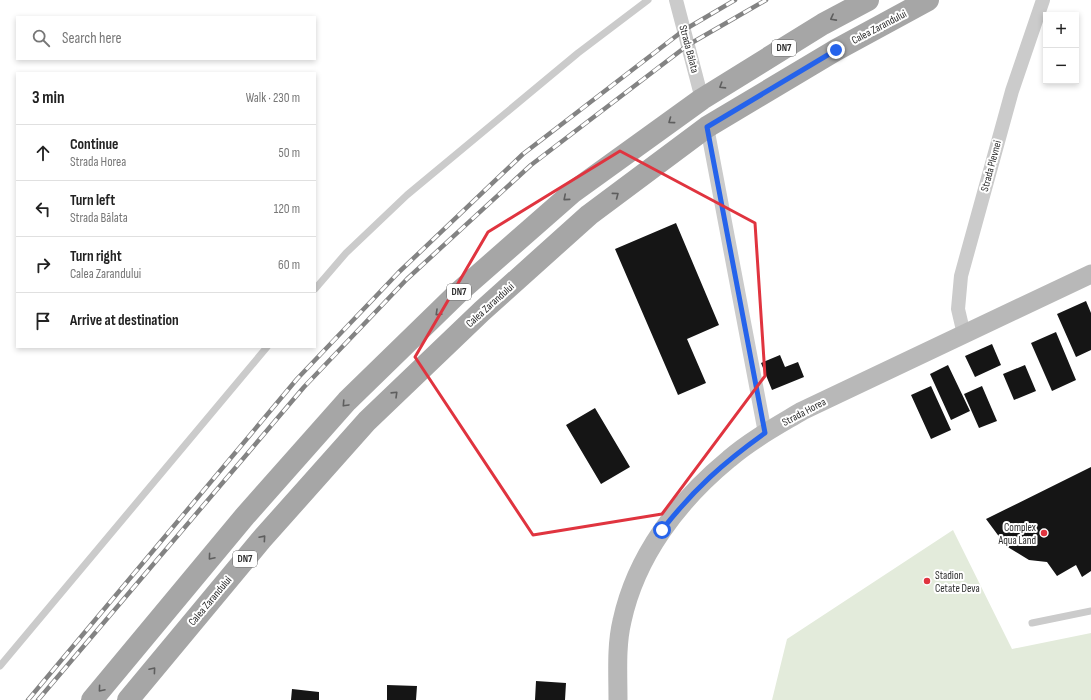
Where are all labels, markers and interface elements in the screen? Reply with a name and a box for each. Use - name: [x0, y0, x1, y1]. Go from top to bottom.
- street label: Calea Zarandului: [849, 7, 909, 47]
- map controls: [1043, 12, 1079, 84]
- button: +: [1043, 12, 1079, 48]
- one-way arrow: [830, 14, 838, 21]
- search box: [16, 16, 316, 60]
- street label: Strada Bălata: [676, 24, 702, 74]
- icon: search: [30, 27, 52, 49]
- text: Search here: [62, 29, 122, 48]
- road number: DN7: [772, 40, 796, 56]
- route end: [827, 41, 845, 59]
- button: −: [1043, 48, 1079, 84]
- one-way arrow: [719, 81, 726, 89]
- text: 3 min: [32, 88, 65, 108]
- text: Walk · 230 m: [246, 90, 300, 106]
- one-way arrow: [668, 117, 675, 124]
- text: Continue: [70, 135, 119, 154]
- street label: Strada Plevnei: [978, 139, 1004, 193]
- icon: ahead: [32, 142, 54, 164]
- text: 50 m: [279, 145, 300, 161]
- text: Strada Horea: [70, 154, 126, 170]
- text: Turn left: [70, 191, 115, 210]
- one-way arrow: [612, 193, 619, 200]
- one-way arrow: [563, 194, 571, 201]
- icon: left: [32, 198, 54, 220]
- text: 120 m: [274, 201, 300, 217]
- text: Strada Bălata: [70, 210, 128, 226]
- text: Turn right: [70, 247, 122, 266]
- icon: right: [32, 254, 54, 276]
- text: 60 m: [278, 257, 300, 273]
- text: Calea Zarandului: [70, 266, 141, 282]
- street label: Calea Zarandului: [463, 280, 517, 330]
- road number: DN7: [447, 284, 471, 300]
- one-way arrow: [435, 308, 443, 316]
- icon: arrive: [32, 310, 54, 332]
- text: Arrive at destination: [70, 311, 179, 330]
- one-way arrow: [390, 392, 398, 399]
- street label: Strada Horea: [780, 395, 828, 429]
- one-way arrow: [342, 399, 349, 407]
- route start: [653, 521, 671, 539]
- place label: Complex Aqua Land: [997, 521, 1036, 547]
- marker: Complex Aqua Land: [1039, 528, 1049, 538]
- one-way arrow: [258, 535, 266, 543]
- road number: DN7: [233, 551, 257, 567]
- one-way arrow: [209, 552, 216, 559]
- place label: Stadion Cetate Deva: [935, 569, 980, 595]
- street label: Calea Zarandului: [186, 574, 234, 628]
- marker: Stadion Cetate Deva: [922, 576, 932, 586]
- one-way arrow: [148, 667, 155, 675]
- one-way arrow: [99, 684, 106, 692]

